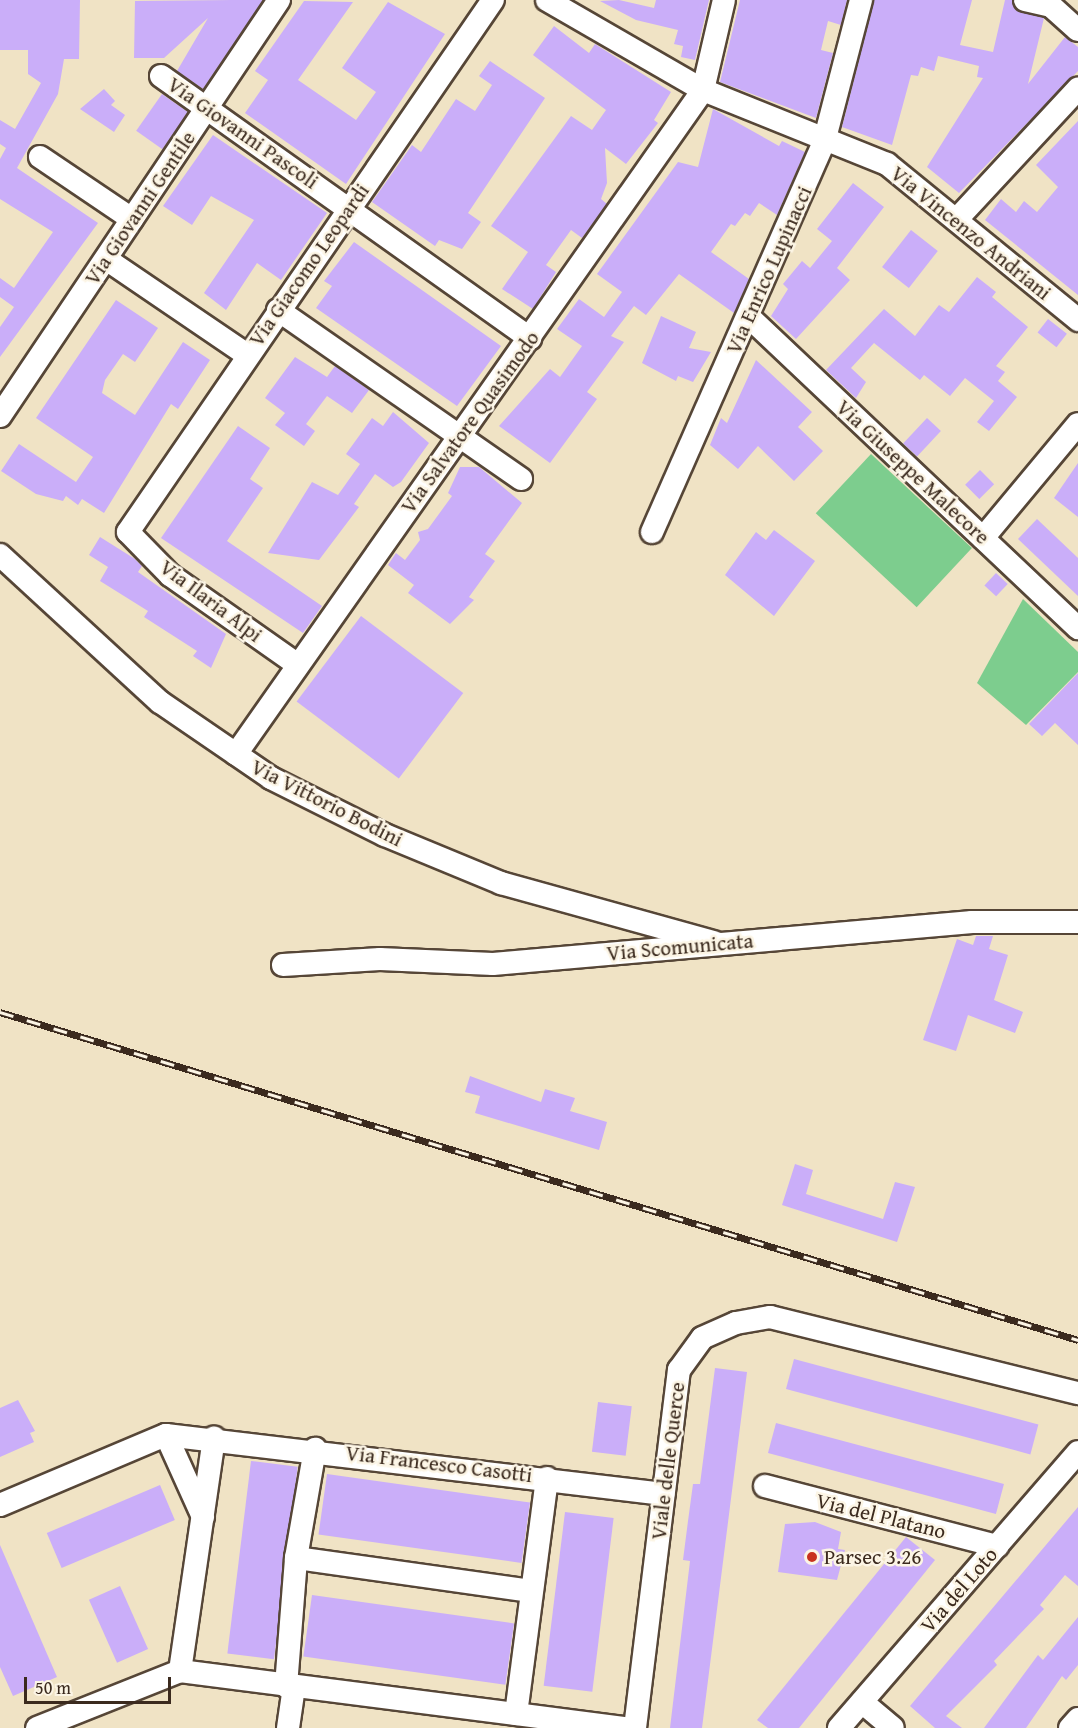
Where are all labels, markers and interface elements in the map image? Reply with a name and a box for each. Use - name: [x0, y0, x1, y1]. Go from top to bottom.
- street label: Via Giovanni Pascoli: [163, 72, 323, 194]
- street label: Via Giovanni Gentile: [79, 126, 201, 290]
- street label: Via Vincenzo Andriani: [886, 161, 1056, 305]
- street label: Via Giacomo Leopardi: [243, 179, 375, 351]
- street label: Via Enrico Lupinacci: [721, 182, 817, 358]
- street label: Via Salvatore Quasimodo: [395, 326, 545, 518]
- street label: Via Giuseppe Malecore: [831, 394, 995, 550]
- street label: Via Ilaria Alpi: [155, 554, 267, 648]
- street label: Via Vittorio Bodini: [247, 754, 407, 852]
- street label: Via Scomunicata: [606, 928, 754, 966]
- street label: Viale delle Querce: [646, 1381, 690, 1541]
- street label: Via Francesco Casotti: [344, 1440, 534, 1488]
- street label: Via del Platano: [814, 1488, 948, 1544]
- street label: Via del Loto: [915, 1542, 1003, 1638]
- place label: Parsec 3.26: [824, 1544, 921, 1570]
- marker: Parsec 3.26: [805, 1550, 819, 1564]
- scale bar: [27, 1665, 174, 1703]
- text: 50 m: [35, 1674, 71, 1701]

